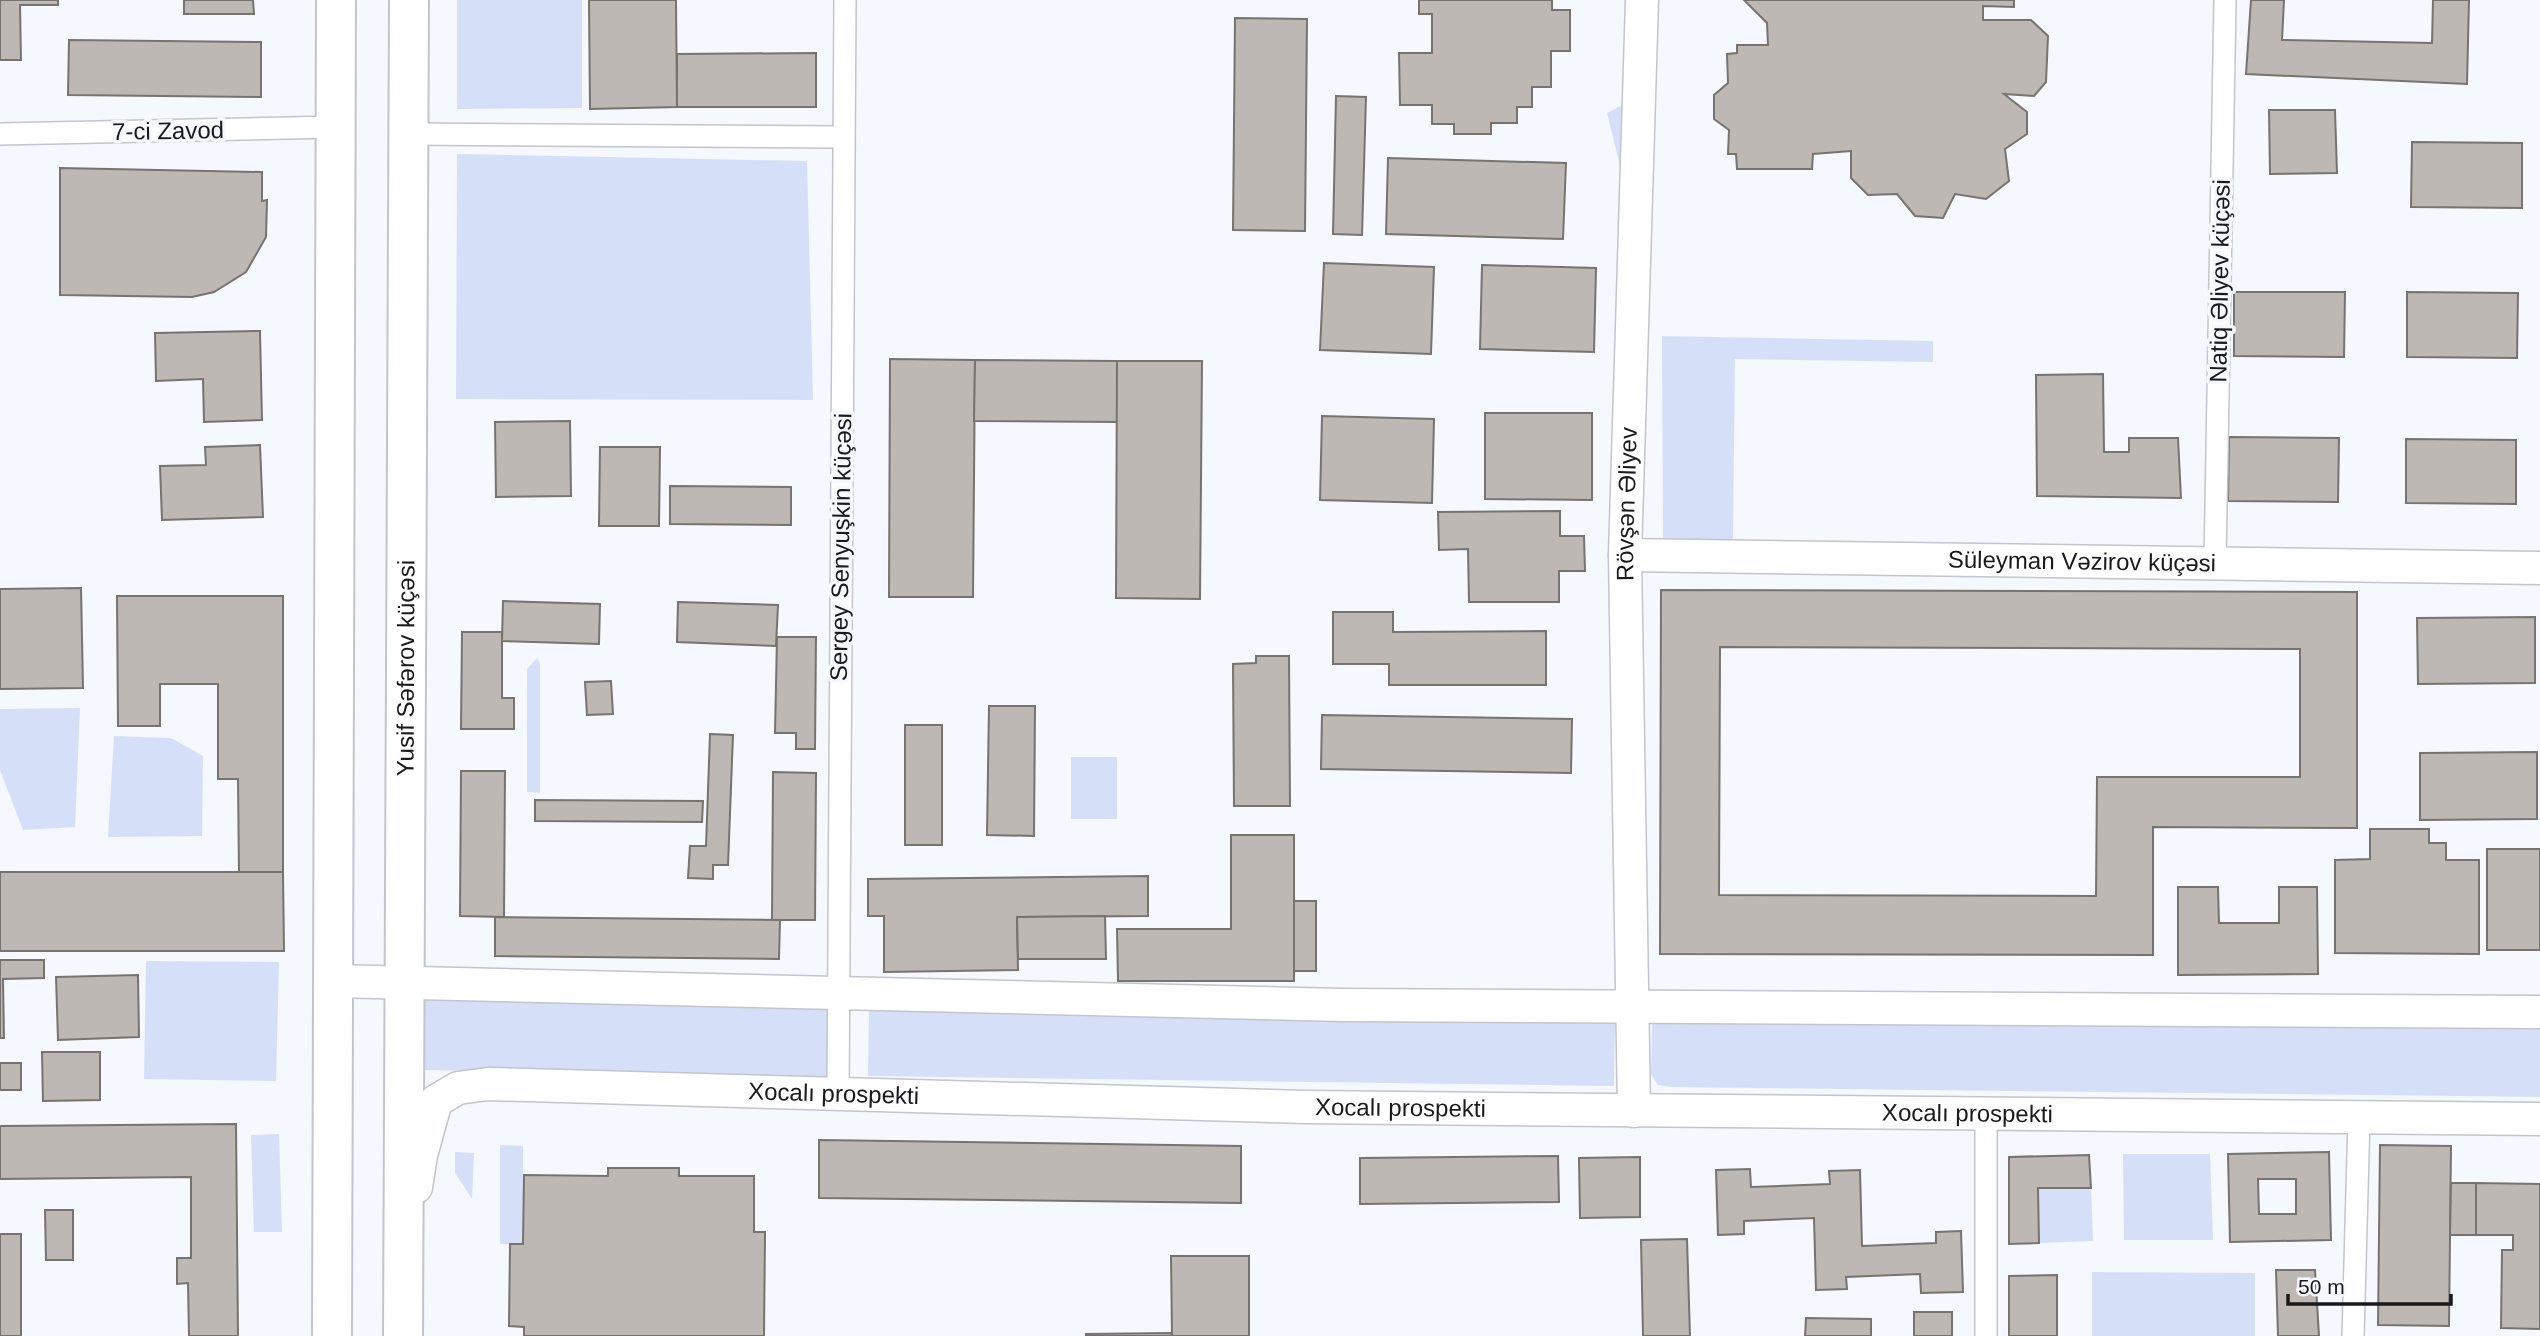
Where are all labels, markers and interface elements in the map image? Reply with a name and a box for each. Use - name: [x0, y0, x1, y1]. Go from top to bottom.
- street label: 7-ci Zavod: [112, 116, 224, 145]
- street label: Natiq Əliyev küçəsi: [2204, 179, 2235, 383]
- street label: Sergey Senyuşkin küçəsi: [825, 413, 856, 681]
- street label: Rövşən Əliyev: [1611, 427, 1642, 581]
- street label: Süleyman Vəzirov küçəsi: [1948, 546, 2216, 576]
- street label: Yusif Səfərov küçəsi: [392, 560, 419, 776]
- street label: Xocalı prospekti: [748, 1077, 919, 1109]
- street label: Xocalı prospekti: [1315, 1093, 1486, 1122]
- street label: Xocalı prospekti: [1882, 1099, 2053, 1127]
- scale bar: [2288, 1262, 2451, 1306]
- text: 50 m: [2298, 1275, 2345, 1298]

